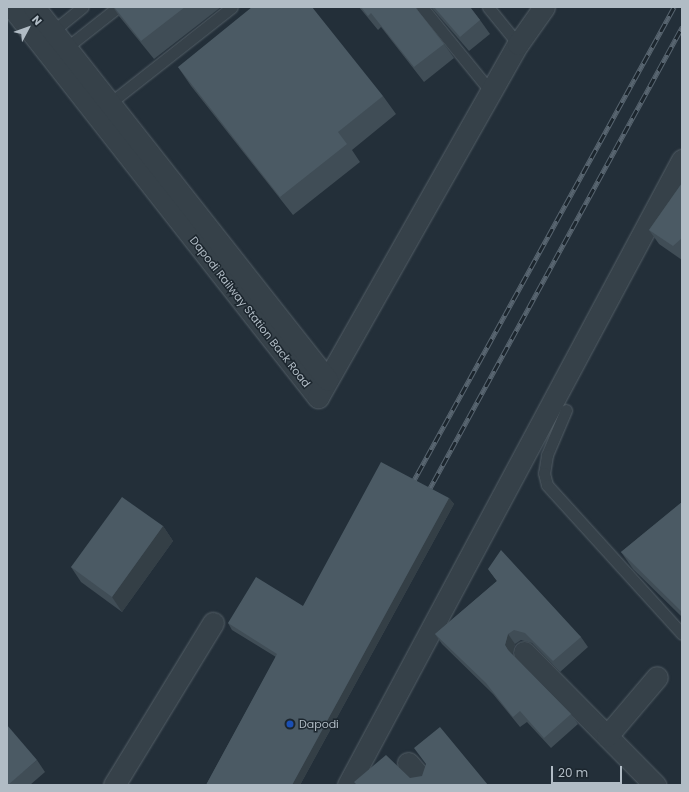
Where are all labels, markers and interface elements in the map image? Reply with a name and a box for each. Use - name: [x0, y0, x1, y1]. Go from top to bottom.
- north arrow: [8, 8, 48, 48]
- text: N: [28, 12, 46, 29]
- street label: Dapodi Railway Station Back Road: [187, 234, 313, 390]
- place label: Dapodi: [299, 717, 339, 731]
- marker: Dapodi: [284, 718, 296, 730]
- scale bar: [553, 758, 624, 784]
- text: 20 m: [558, 764, 588, 781]

